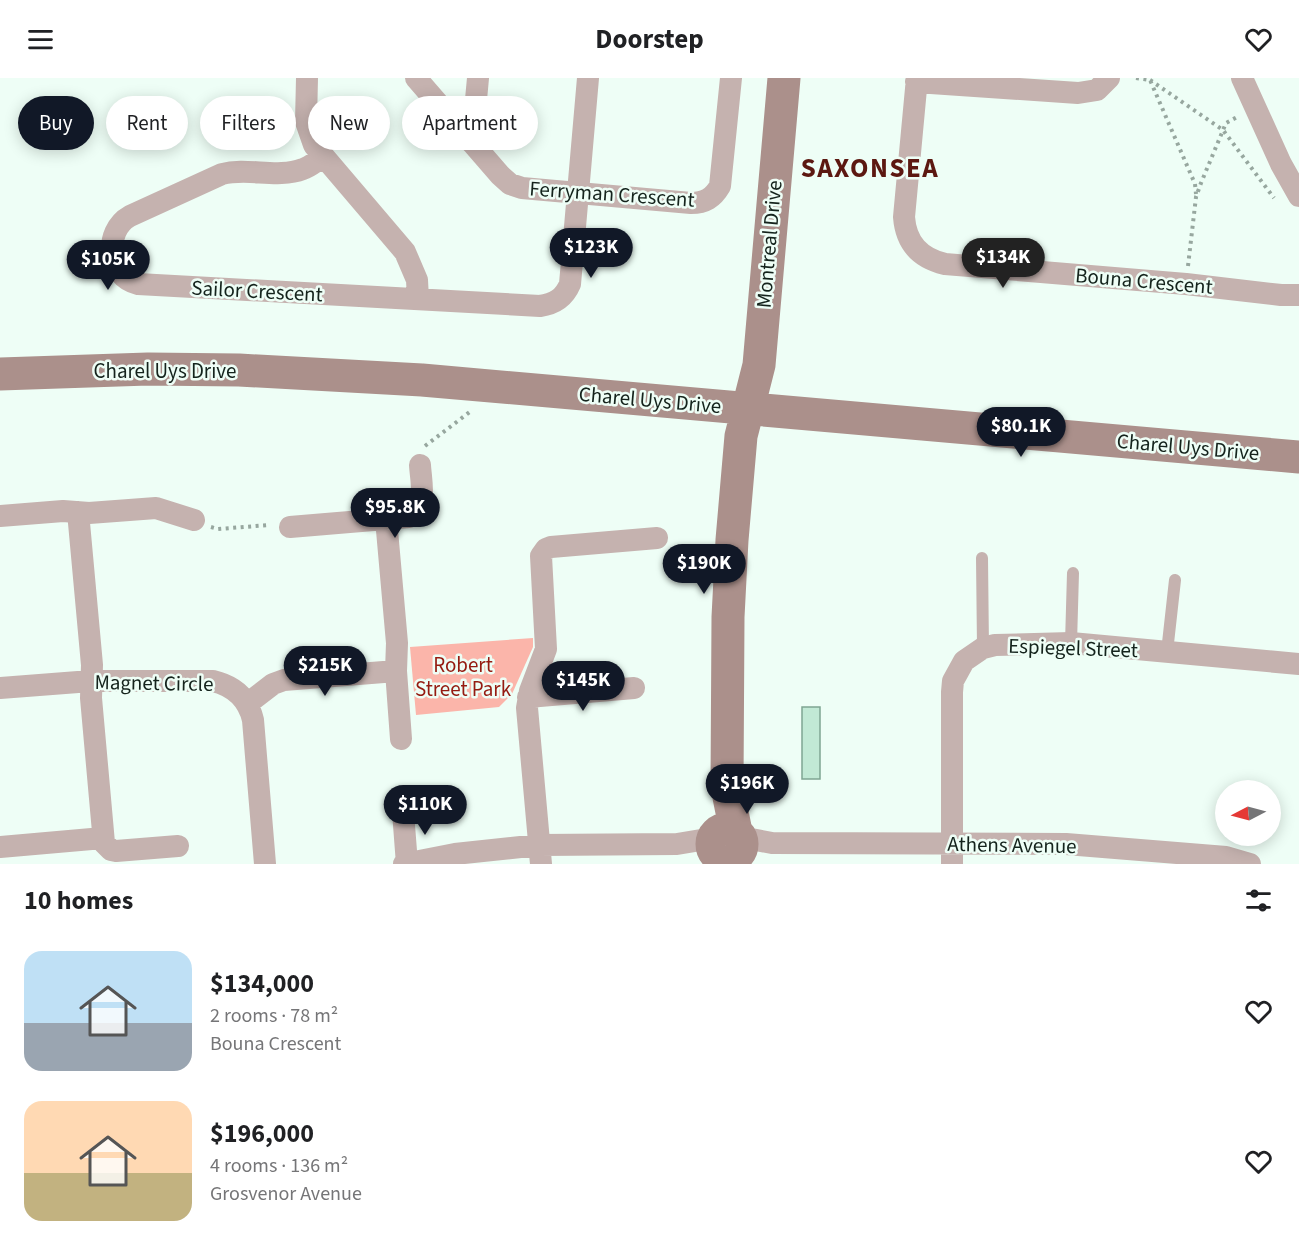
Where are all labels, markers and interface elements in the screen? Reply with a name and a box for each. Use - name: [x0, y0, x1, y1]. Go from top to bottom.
- text: Doorstep: [595, 20, 704, 59]
- icon: menu: [24, 23, 57, 56]
- icon: heart: [1242, 23, 1275, 56]
- chip: Buy: [18, 96, 94, 150]
- chip: Rent: [106, 96, 188, 150]
- chip: Filters: [200, 96, 296, 150]
- chip: New: [308, 96, 390, 150]
- chip: Apartment: [402, 96, 538, 150]
- district label: SAXONSEA: [801, 149, 939, 188]
- street label: Ferryman Crescent: [528, 173, 696, 215]
- street label: Montreal Drive: [748, 179, 790, 309]
- pin: $123K: [549, 228, 633, 279]
- text: $123K: [564, 233, 618, 261]
- pin: $134K: [961, 238, 1045, 289]
- pin: $105K: [66, 240, 150, 291]
- text: $134K: [976, 243, 1030, 271]
- text: $105K: [81, 245, 135, 273]
- street label: Bouna Crescent: [1074, 260, 1214, 302]
- street label: Sailor Crescent: [191, 273, 323, 309]
- street label: Charel Uys Drive: [94, 356, 236, 386]
- street label: Charel Uys Drive: [578, 379, 722, 421]
- pin: $80.1K: [972, 407, 1070, 458]
- text: $80.1K: [991, 412, 1051, 440]
- street label: Charel Uys Drive: [1116, 426, 1260, 468]
- pin: $95.8K: [346, 488, 444, 539]
- text: $95.8K: [365, 493, 425, 521]
- pin: $190K: [662, 544, 746, 595]
- text: $190K: [677, 549, 731, 577]
- street label: Espiegel Street: [1008, 631, 1138, 665]
- pin: $215K: [283, 646, 367, 697]
- park label: Robert Street Park: [415, 650, 512, 704]
- text: $215K: [298, 651, 352, 679]
- pin: $145K: [541, 661, 625, 712]
- text: $145K: [556, 666, 610, 694]
- street label: Magnet Circle: [94, 667, 214, 699]
- pin: $196K: [705, 764, 789, 815]
- text: $196K: [720, 769, 774, 797]
- north arrow: [1215, 780, 1281, 846]
- map controls: [1215, 780, 1281, 846]
- pin: $110K: [383, 785, 467, 836]
- text: $110K: [398, 790, 452, 818]
- street label: Athens Avenue: [947, 829, 1077, 861]
- text: 10 homes: [24, 882, 133, 919]
- icon: filters: [1242, 884, 1275, 917]
- text: $134,000: [210, 965, 314, 1002]
- icon: home: [72, 975, 144, 1047]
- icon: heart: [1242, 995, 1275, 1028]
- text: 2 rooms · 78 m²: [210, 1002, 338, 1030]
- text: Bouna Crescent: [210, 1030, 341, 1058]
- text: $196,000: [210, 1115, 314, 1152]
- icon: home: [72, 1125, 144, 1197]
- icon: heart: [1242, 1145, 1275, 1178]
- text: 4 rooms · 136 m²: [210, 1152, 348, 1180]
- text: Grosvenor Avenue: [210, 1180, 362, 1208]

